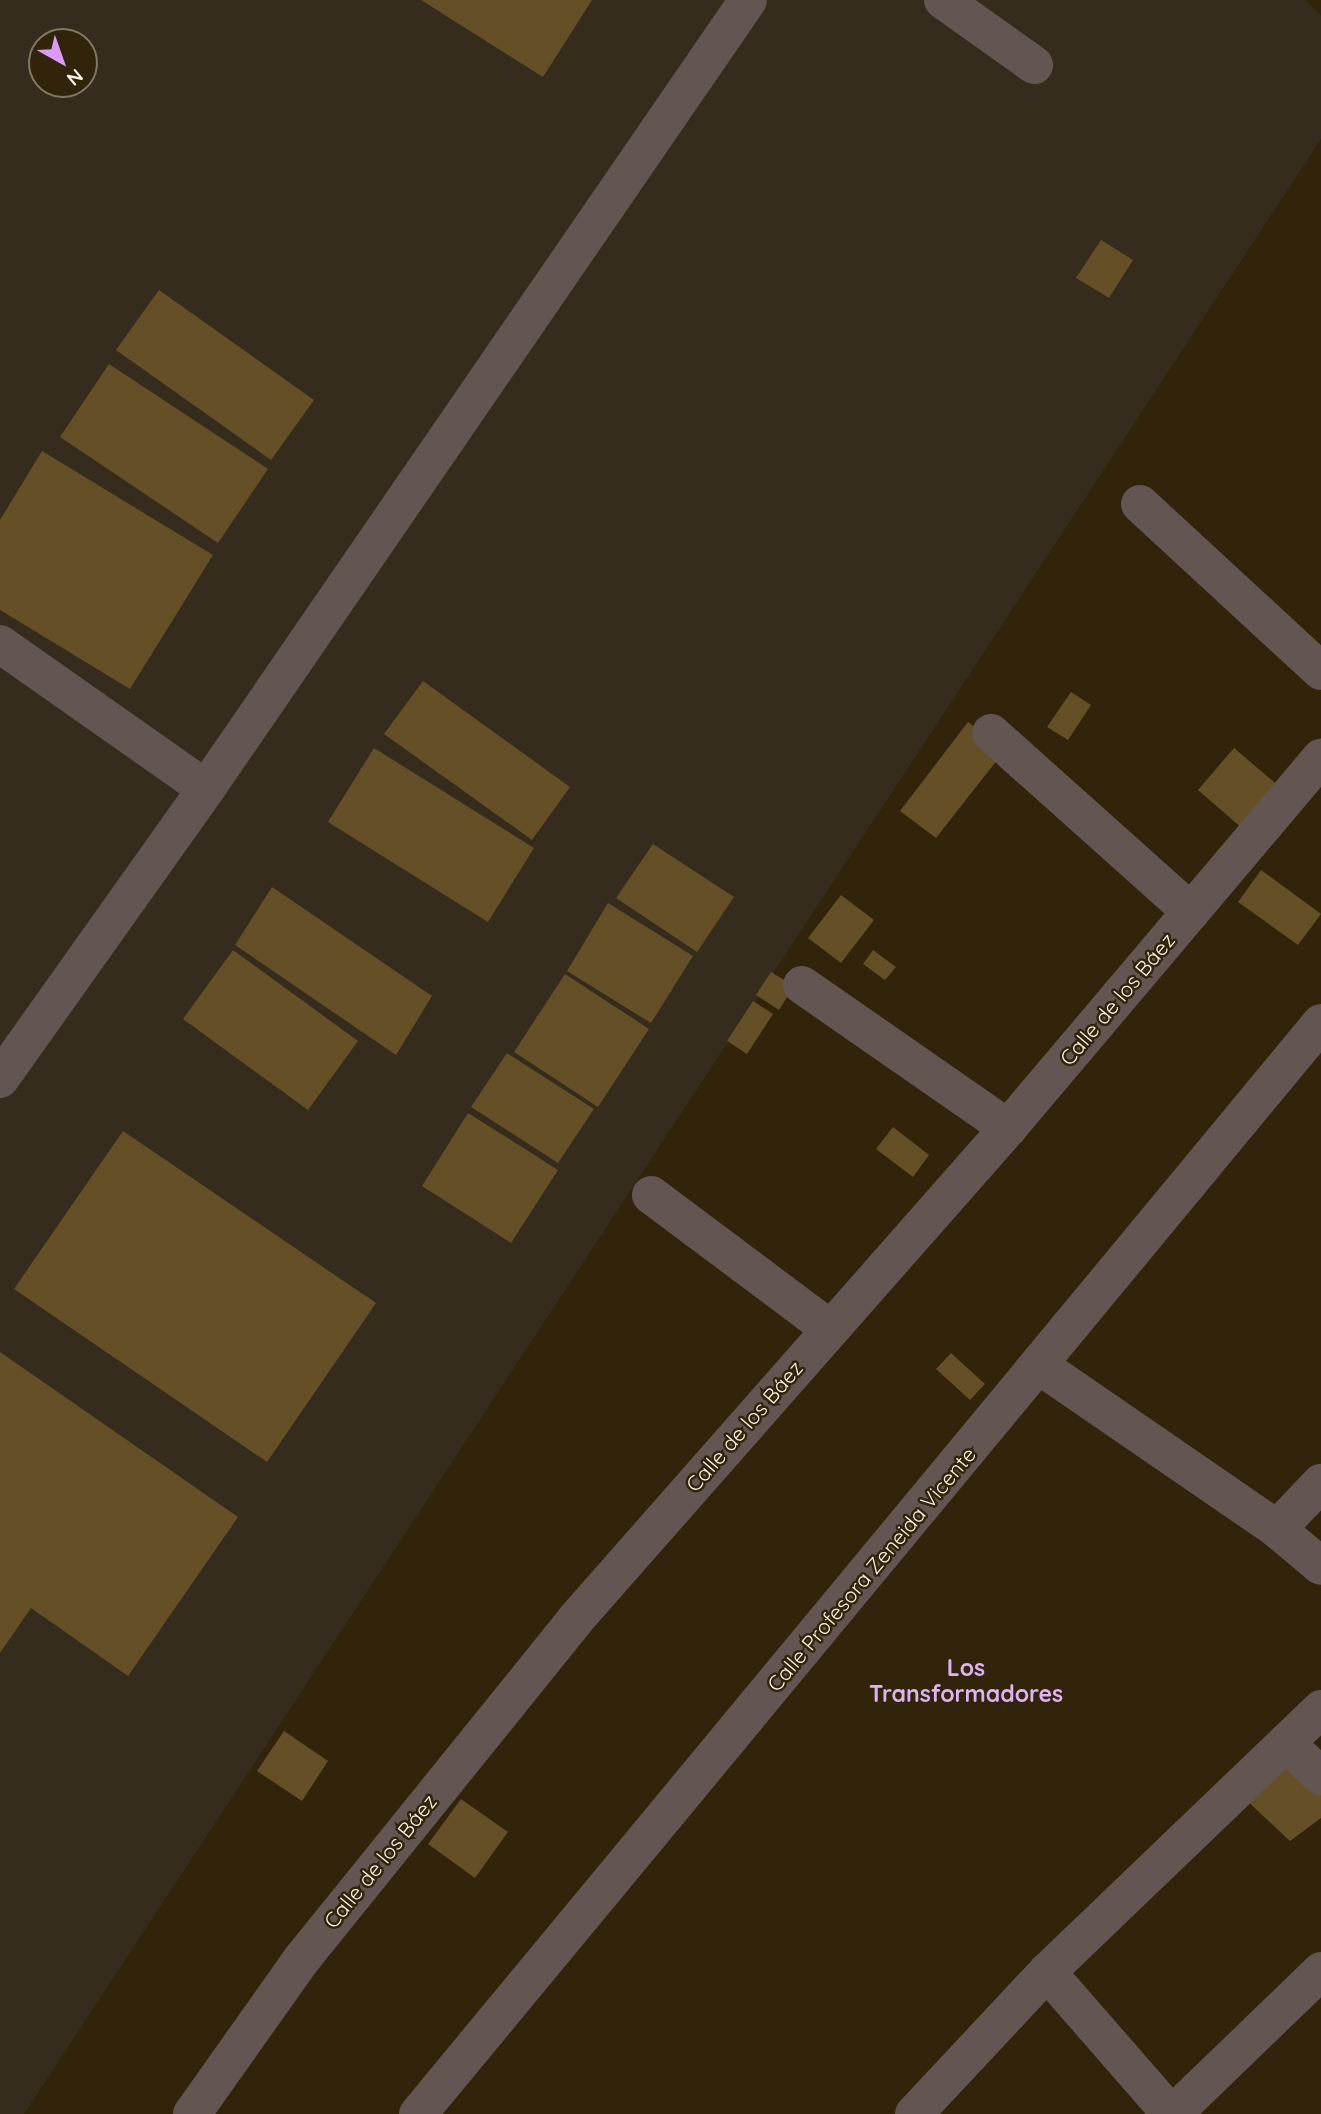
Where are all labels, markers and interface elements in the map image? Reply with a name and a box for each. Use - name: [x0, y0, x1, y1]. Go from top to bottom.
- north arrow: [28, 28, 98, 98]
- text: N: [62, 64, 88, 91]
- street label: Calle de los Báez: [1054, 928, 1180, 1070]
- street label: Calle de los Báez: [680, 1355, 808, 1497]
- street label: Calle Profesora Zeneida Vicente: [761, 1442, 981, 1696]
- district label: Los Transformadores: [869, 1654, 1063, 1708]
- street label: Calle de los Báez: [318, 1789, 442, 1933]

